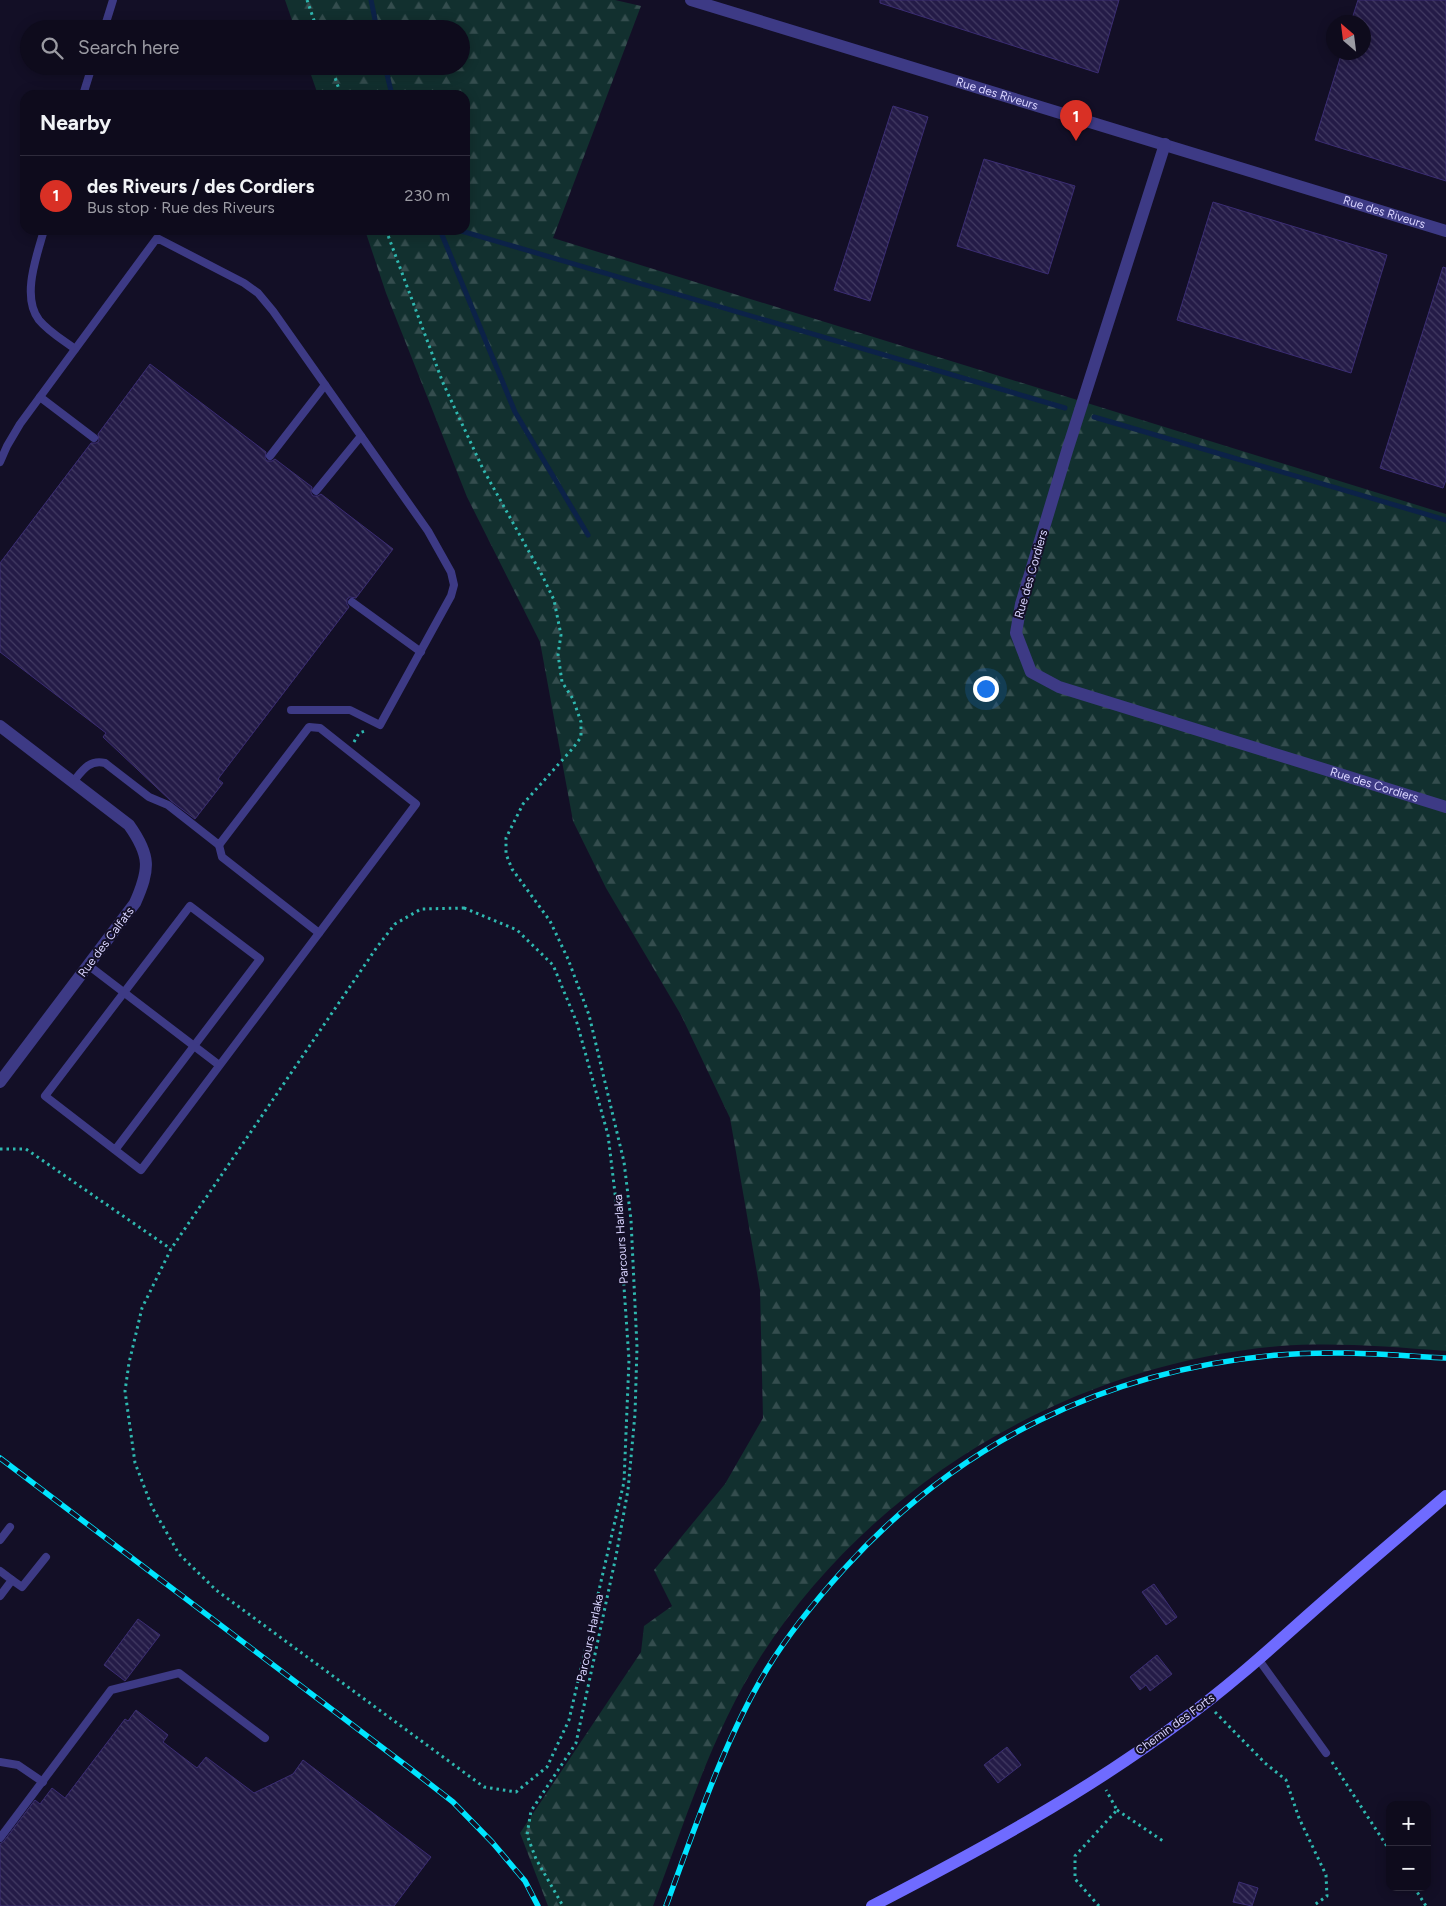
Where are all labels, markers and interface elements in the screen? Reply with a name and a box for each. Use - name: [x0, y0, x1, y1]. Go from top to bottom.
- north arrow: [1326, 15, 1371, 60]
- search box: [20, 20, 470, 75]
- icon: search: [38, 34, 66, 62]
- text: Search here: [78, 36, 180, 59]
- street label: Rue des Riveurs: [954, 74, 1040, 113]
- pin: 1: [1060, 100, 1092, 141]
- text: Nearby: [40, 110, 111, 135]
- text: des Riveurs / des Cordiers: [87, 175, 314, 198]
- text: 1: [53, 186, 59, 205]
- text: 230 m: [405, 186, 450, 205]
- street label: Rue des Riveurs: [1341, 193, 1427, 231]
- text: Bus stop · Rue des Riveurs: [87, 198, 275, 217]
- street label: Rue des Cordiers: [1012, 528, 1050, 620]
- your location: [973, 676, 999, 702]
- street label: Rue des Cordiers: [1328, 764, 1420, 805]
- street label: Rue des Calfats: [75, 904, 137, 980]
- street label: Parcours Harlaka: [611, 1194, 631, 1284]
- street label: Parcours Harlaka: [574, 1593, 606, 1683]
- street label: Chemin des Forts: [1133, 1690, 1218, 1757]
- map controls: [1386, 1801, 1431, 1891]
- button: +: [1386, 1801, 1431, 1846]
- button: −: [1386, 1846, 1431, 1891]

